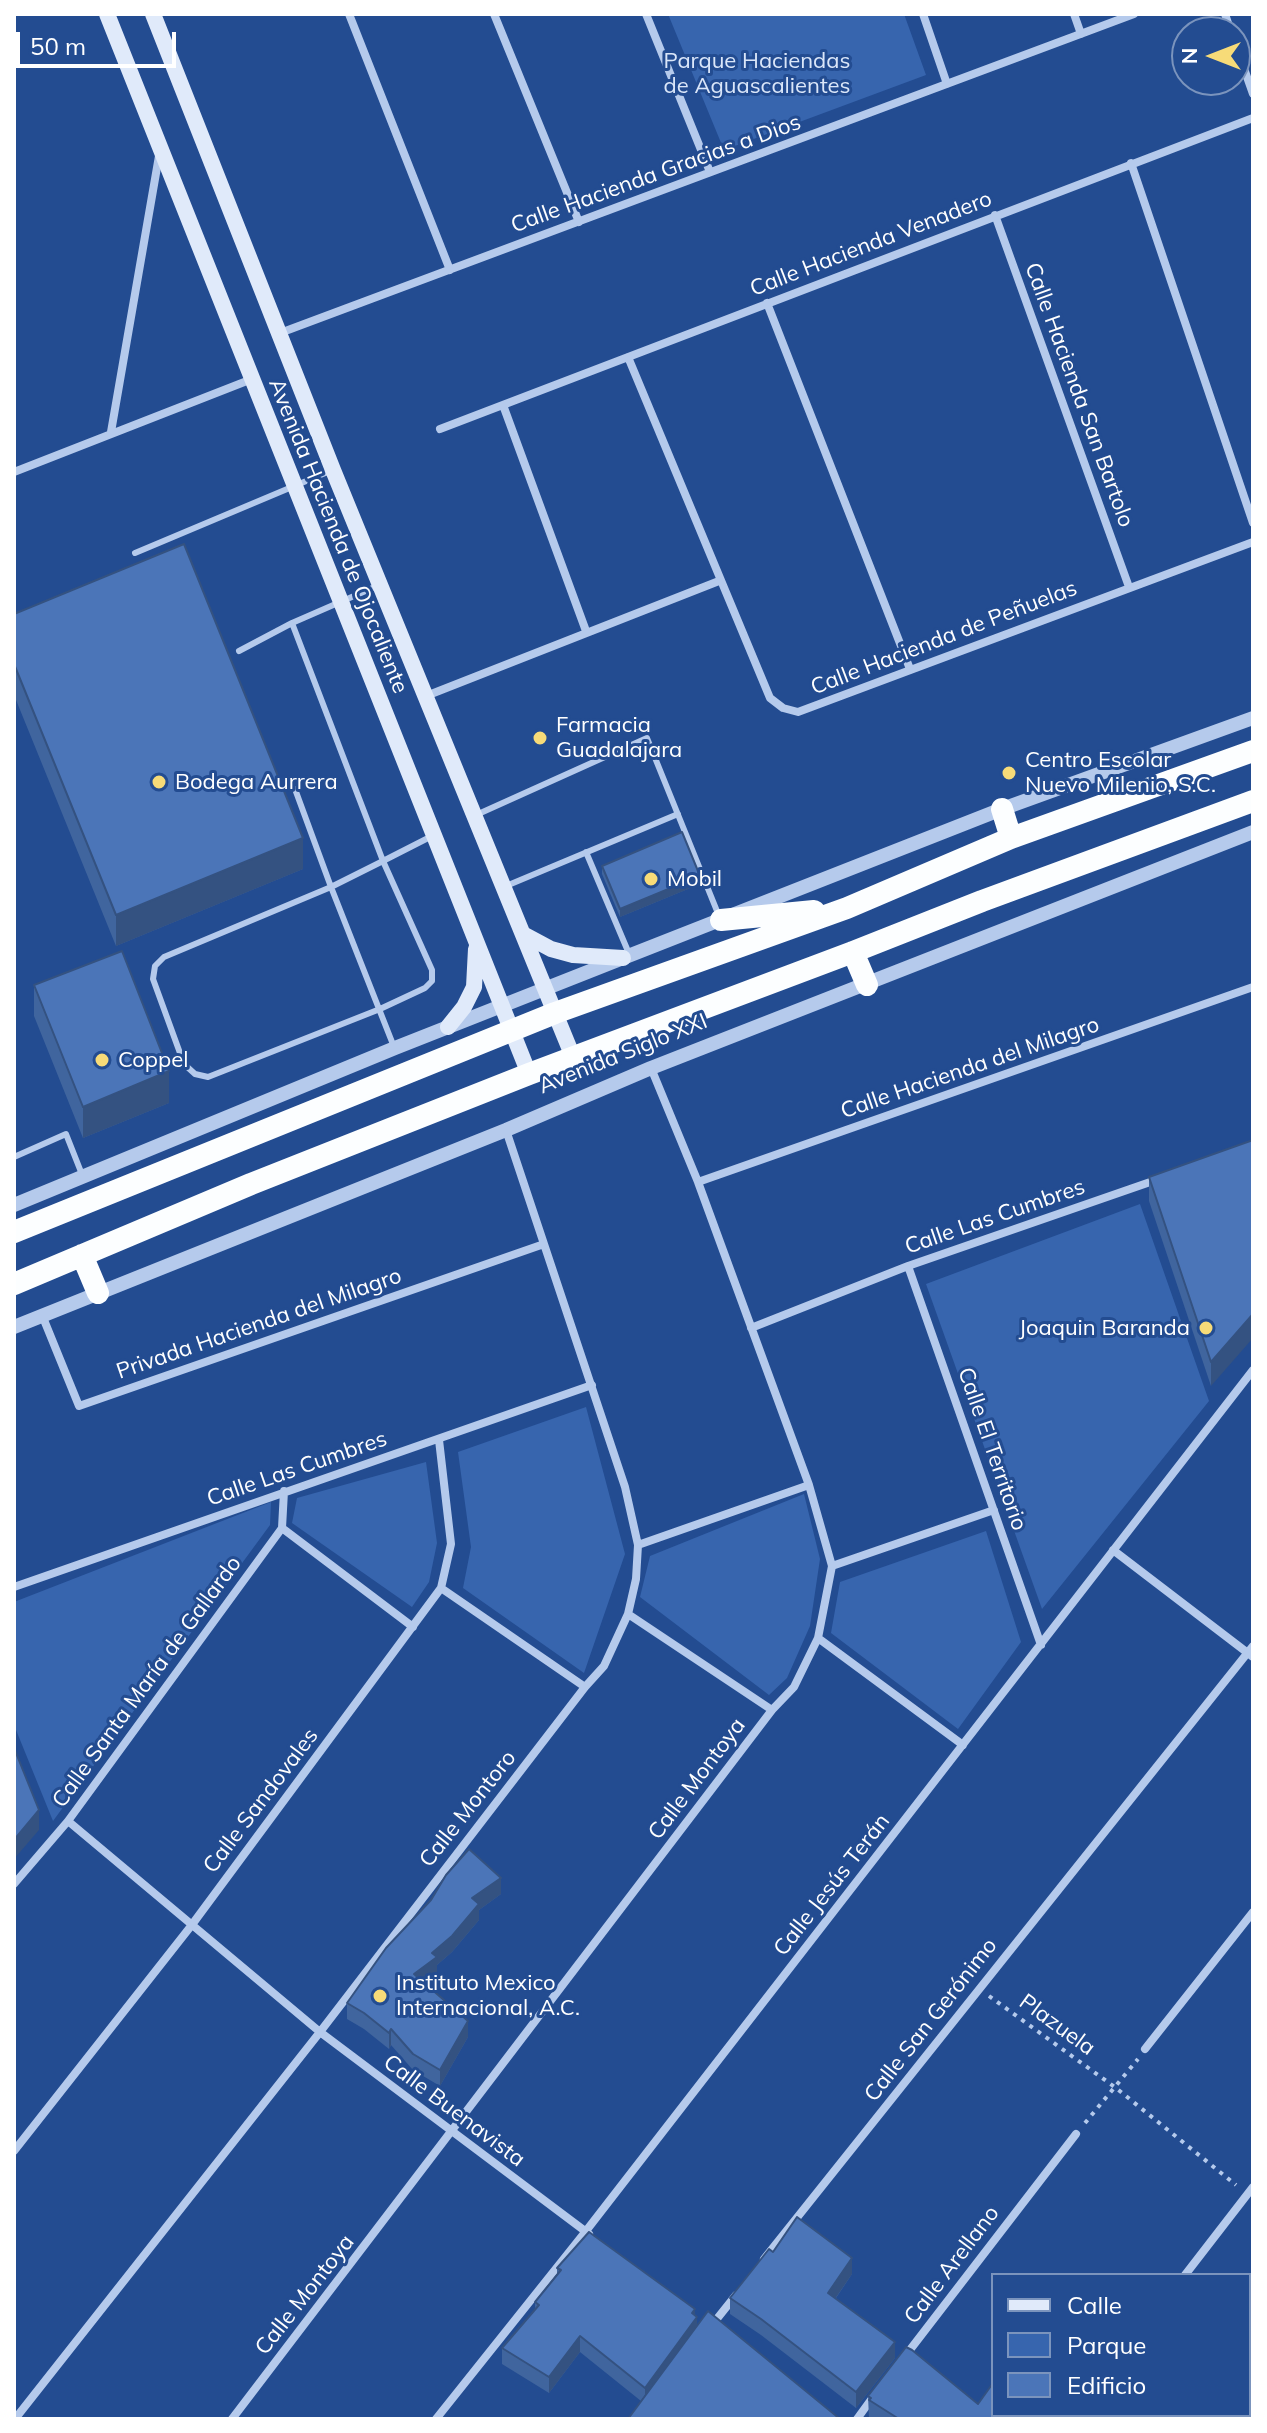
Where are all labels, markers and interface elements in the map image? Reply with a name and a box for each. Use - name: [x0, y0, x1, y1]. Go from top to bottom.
- scale bar: [20, 16, 180, 66]
- north arrow: [1171, 16, 1251, 96]
- text: 50 m: [30, 31, 86, 61]
- park label: Parque Haciendas de Aguascalientes: [664, 48, 850, 100]
- text: N: [1175, 48, 1203, 64]
- street label: Calle Hacienda Gracias a Dios: [507, 109, 805, 239]
- street label: Calle Hacienda Venadero: [746, 186, 996, 302]
- street label: Calle Hacienda San Bartolo: [1019, 259, 1139, 531]
- street label: Avenida Hacienda de Ojocaliente: [263, 375, 413, 697]
- street label: Calle Hacienda de Peñuelas: [807, 575, 1081, 701]
- place label: Farmacia Guadalajara: [556, 712, 682, 764]
- marker: Farmacia Guadalajara: [531, 729, 549, 747]
- place label: Centro Escolar Nuevo Milenio, S.C.: [1025, 747, 1216, 798]
- marker: Centro Escolar Nuevo Milenio, S.C.: [1000, 764, 1018, 782]
- place label: Bodega Aurrera: [175, 769, 338, 795]
- marker: Bodega Aurrera: [150, 773, 168, 791]
- place label: Mobil: [667, 866, 722, 892]
- marker: Mobil: [642, 870, 660, 888]
- street label: Avenida Siglo XXI: [535, 1008, 711, 1100]
- street label: Calle Hacienda del Milagro: [837, 1011, 1103, 1125]
- place label: Coppel: [118, 1047, 188, 1073]
- marker: Coppel: [93, 1051, 111, 1069]
- street label: Calle Las Cumbres: [902, 1174, 1088, 1260]
- street label: Privada Hacienda del Milagro: [113, 1263, 405, 1385]
- place label: Joaquin Baranda: [1019, 1315, 1190, 1341]
- marker: Joaquin Baranda: [1197, 1319, 1215, 1337]
- street label: Calle El Territorio: [952, 1364, 1032, 1534]
- street label: Calle Las Cumbres: [204, 1426, 390, 1512]
- street label: Calle Santa María de Gallardo: [47, 1551, 247, 1813]
- street label: Calle Montoya: [643, 1713, 751, 1845]
- street label: Calle Sandovales: [198, 1723, 324, 1879]
- street label: Calle Montoro: [414, 1745, 522, 1873]
- street label: Calle Jesús Terán: [768, 1809, 896, 1961]
- street label: Calle San Gerónimo: [859, 1933, 1003, 2107]
- place label: Instituto Mexico Internacional, A.C.: [396, 1970, 580, 2022]
- marker: Instituto Mexico Internacional, A.C.: [371, 1987, 389, 2005]
- street label: Plazuela: [1014, 1989, 1100, 2061]
- street label: Calle Buenavista: [378, 2049, 530, 2173]
- street label: Calle Arellano: [899, 2201, 1005, 2329]
- street label: Calle Montoya: [250, 2230, 360, 2360]
- legend: [991, 2273, 1251, 2417]
- text: Calle: [1067, 2290, 1122, 2320]
- text: Parque: [1067, 2330, 1146, 2360]
- text: Edificio: [1067, 2370, 1146, 2400]

